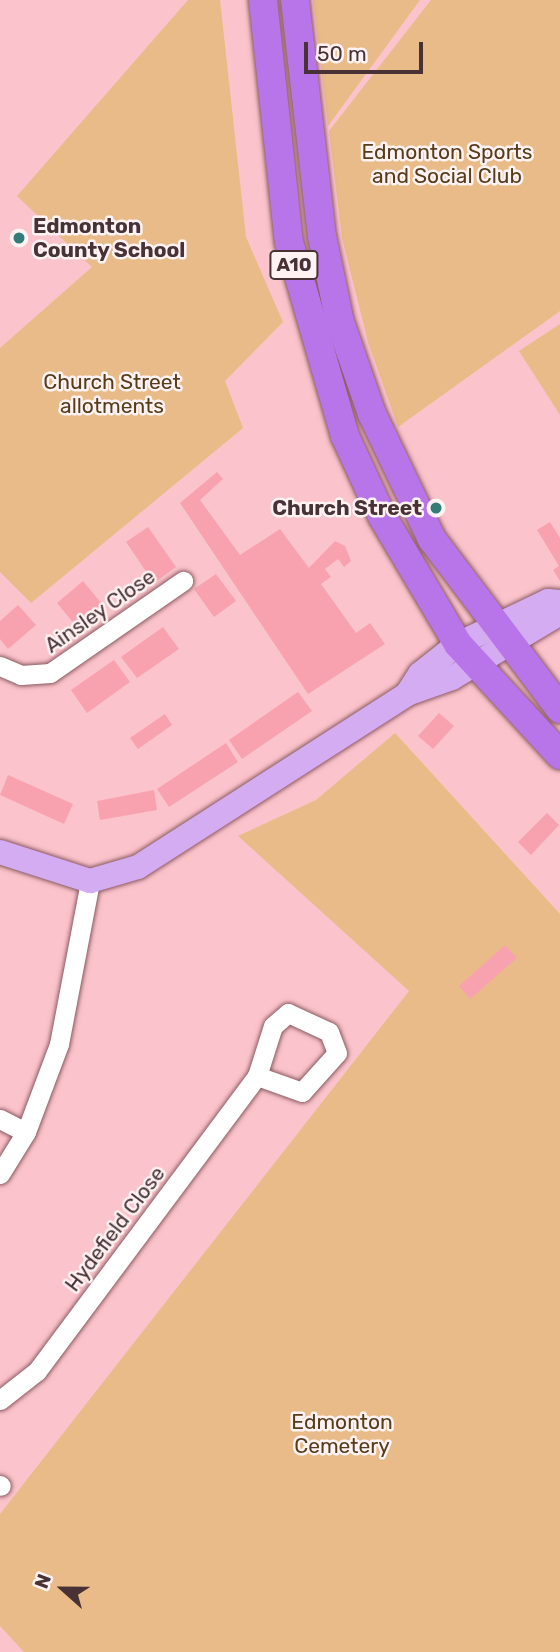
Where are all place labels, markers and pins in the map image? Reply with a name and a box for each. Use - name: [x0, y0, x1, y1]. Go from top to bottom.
- place label: Edmonton County School: [33, 213, 186, 263]
- marker: Edmonton County School: [11, 230, 27, 246]
- place label: Church Street: [272, 495, 422, 521]
- marker: Church Street: [428, 500, 444, 516]

